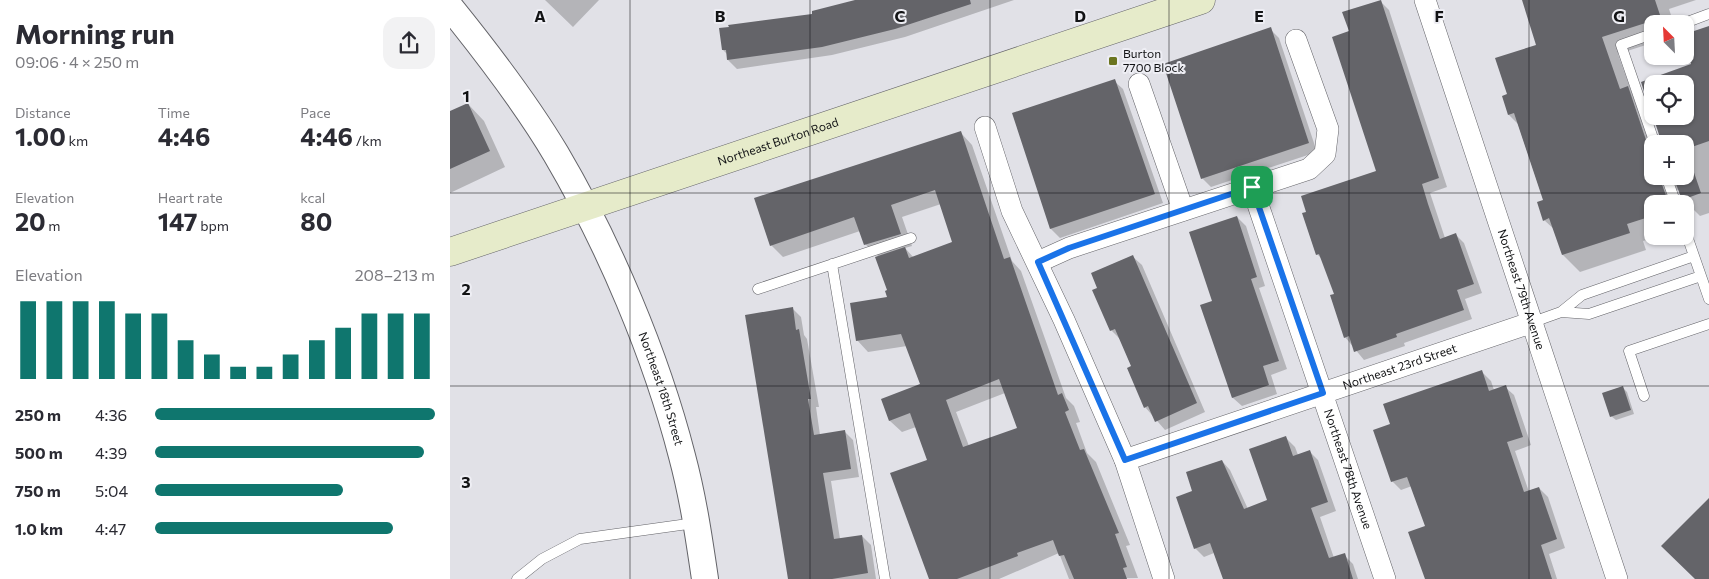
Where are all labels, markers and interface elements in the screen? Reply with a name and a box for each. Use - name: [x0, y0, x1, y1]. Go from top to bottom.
- text: A: [534, 6, 546, 25]
- text: B: [715, 6, 726, 25]
- text: C: [895, 6, 906, 25]
- text: D: [1074, 6, 1086, 25]
- text: E: [1254, 6, 1264, 25]
- text: F: [1434, 6, 1444, 25]
- text: G: [1613, 6, 1625, 25]
- north arrow: [1644, 15, 1694, 65]
- map controls: [1644, 15, 1694, 245]
- text: Morning run: [15, 16, 175, 50]
- button: share: [383, 17, 435, 69]
- place label: Burton 7700 Block: [1123, 46, 1184, 74]
- text: 09:06 · 4 × 250 m: [15, 52, 139, 71]
- marker: Burton 7700 Block: [1107, 55, 1119, 67]
- button: locate: [1644, 75, 1694, 125]
- text: 1: [462, 86, 470, 105]
- text: Distance: [15, 104, 71, 121]
- text: Time: [158, 104, 190, 121]
- text: Pace: [300, 104, 331, 121]
- street label: Northeast Burton Road: [715, 114, 840, 168]
- text: 1.00: [15, 121, 66, 151]
- text: 4:46: [158, 121, 210, 151]
- text: 4:46: [300, 121, 353, 151]
- text: km: [66, 132, 88, 149]
- text: /km: [353, 132, 382, 149]
- button: +: [1644, 135, 1694, 185]
- pin: [1231, 166, 1273, 208]
- icon: arrive: [1238, 173, 1266, 201]
- text: Elevation: [15, 189, 74, 206]
- text: Heart rate: [158, 189, 223, 206]
- text: kcal: [300, 189, 325, 206]
- button: −: [1644, 195, 1694, 245]
- text: 20: [15, 206, 46, 236]
- text: 147: [158, 206, 198, 236]
- text: 80: [300, 206, 332, 236]
- text: m: [46, 217, 61, 234]
- text: bpm: [198, 217, 229, 234]
- street label: Northeast 79th Avenue: [1495, 227, 1548, 351]
- text: Elevation: [15, 265, 83, 284]
- text: 208–213 m: [355, 265, 435, 284]
- text: 2: [461, 279, 471, 298]
- street label: Northeast 18th Street: [636, 330, 687, 447]
- street label: Northeast 23rd Street: [1341, 340, 1458, 392]
- text: 250 m: [15, 405, 61, 424]
- text: 4:36: [95, 405, 127, 424]
- street label: Northeast 78th Avenue: [1322, 407, 1376, 531]
- text: 500 m: [15, 443, 63, 462]
- text: 4:39: [95, 443, 127, 462]
- text: 3: [461, 472, 471, 491]
- text: 750 m: [15, 481, 61, 500]
- text: 5:04: [95, 481, 128, 500]
- text: 1.0 km: [15, 519, 63, 538]
- text: 4:47: [95, 519, 126, 538]

